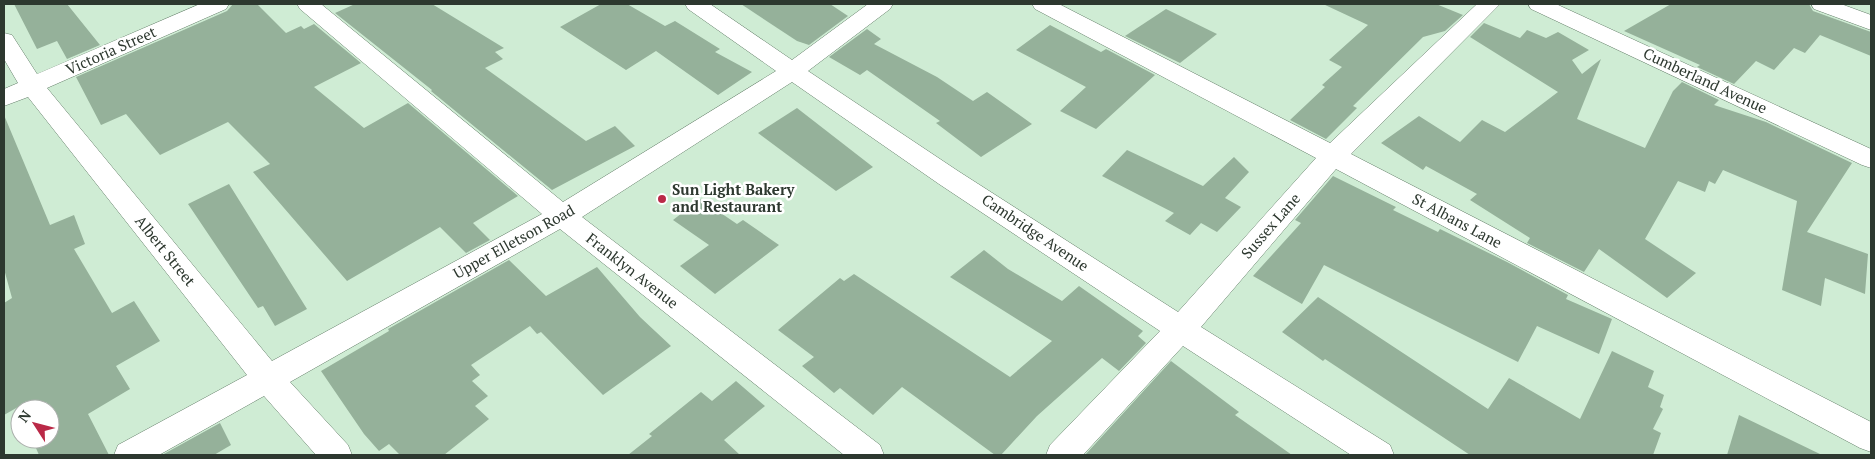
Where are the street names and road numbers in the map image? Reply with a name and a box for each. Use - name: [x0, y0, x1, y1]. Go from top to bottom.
- street label: Victoria Street: [62, 21, 159, 79]
- street label: Cumberland Avenue: [1640, 43, 1771, 118]
- street label: Sussex Lane: [1236, 188, 1304, 262]
- street label: St Albans Lane: [1409, 188, 1506, 252]
- street label: Cambridge Avenue: [978, 189, 1093, 275]
- street label: Upper Elletson Road: [449, 199, 578, 283]
- street label: Albert Street: [131, 211, 201, 290]
- street label: Franklyn Avenue: [582, 228, 683, 312]

